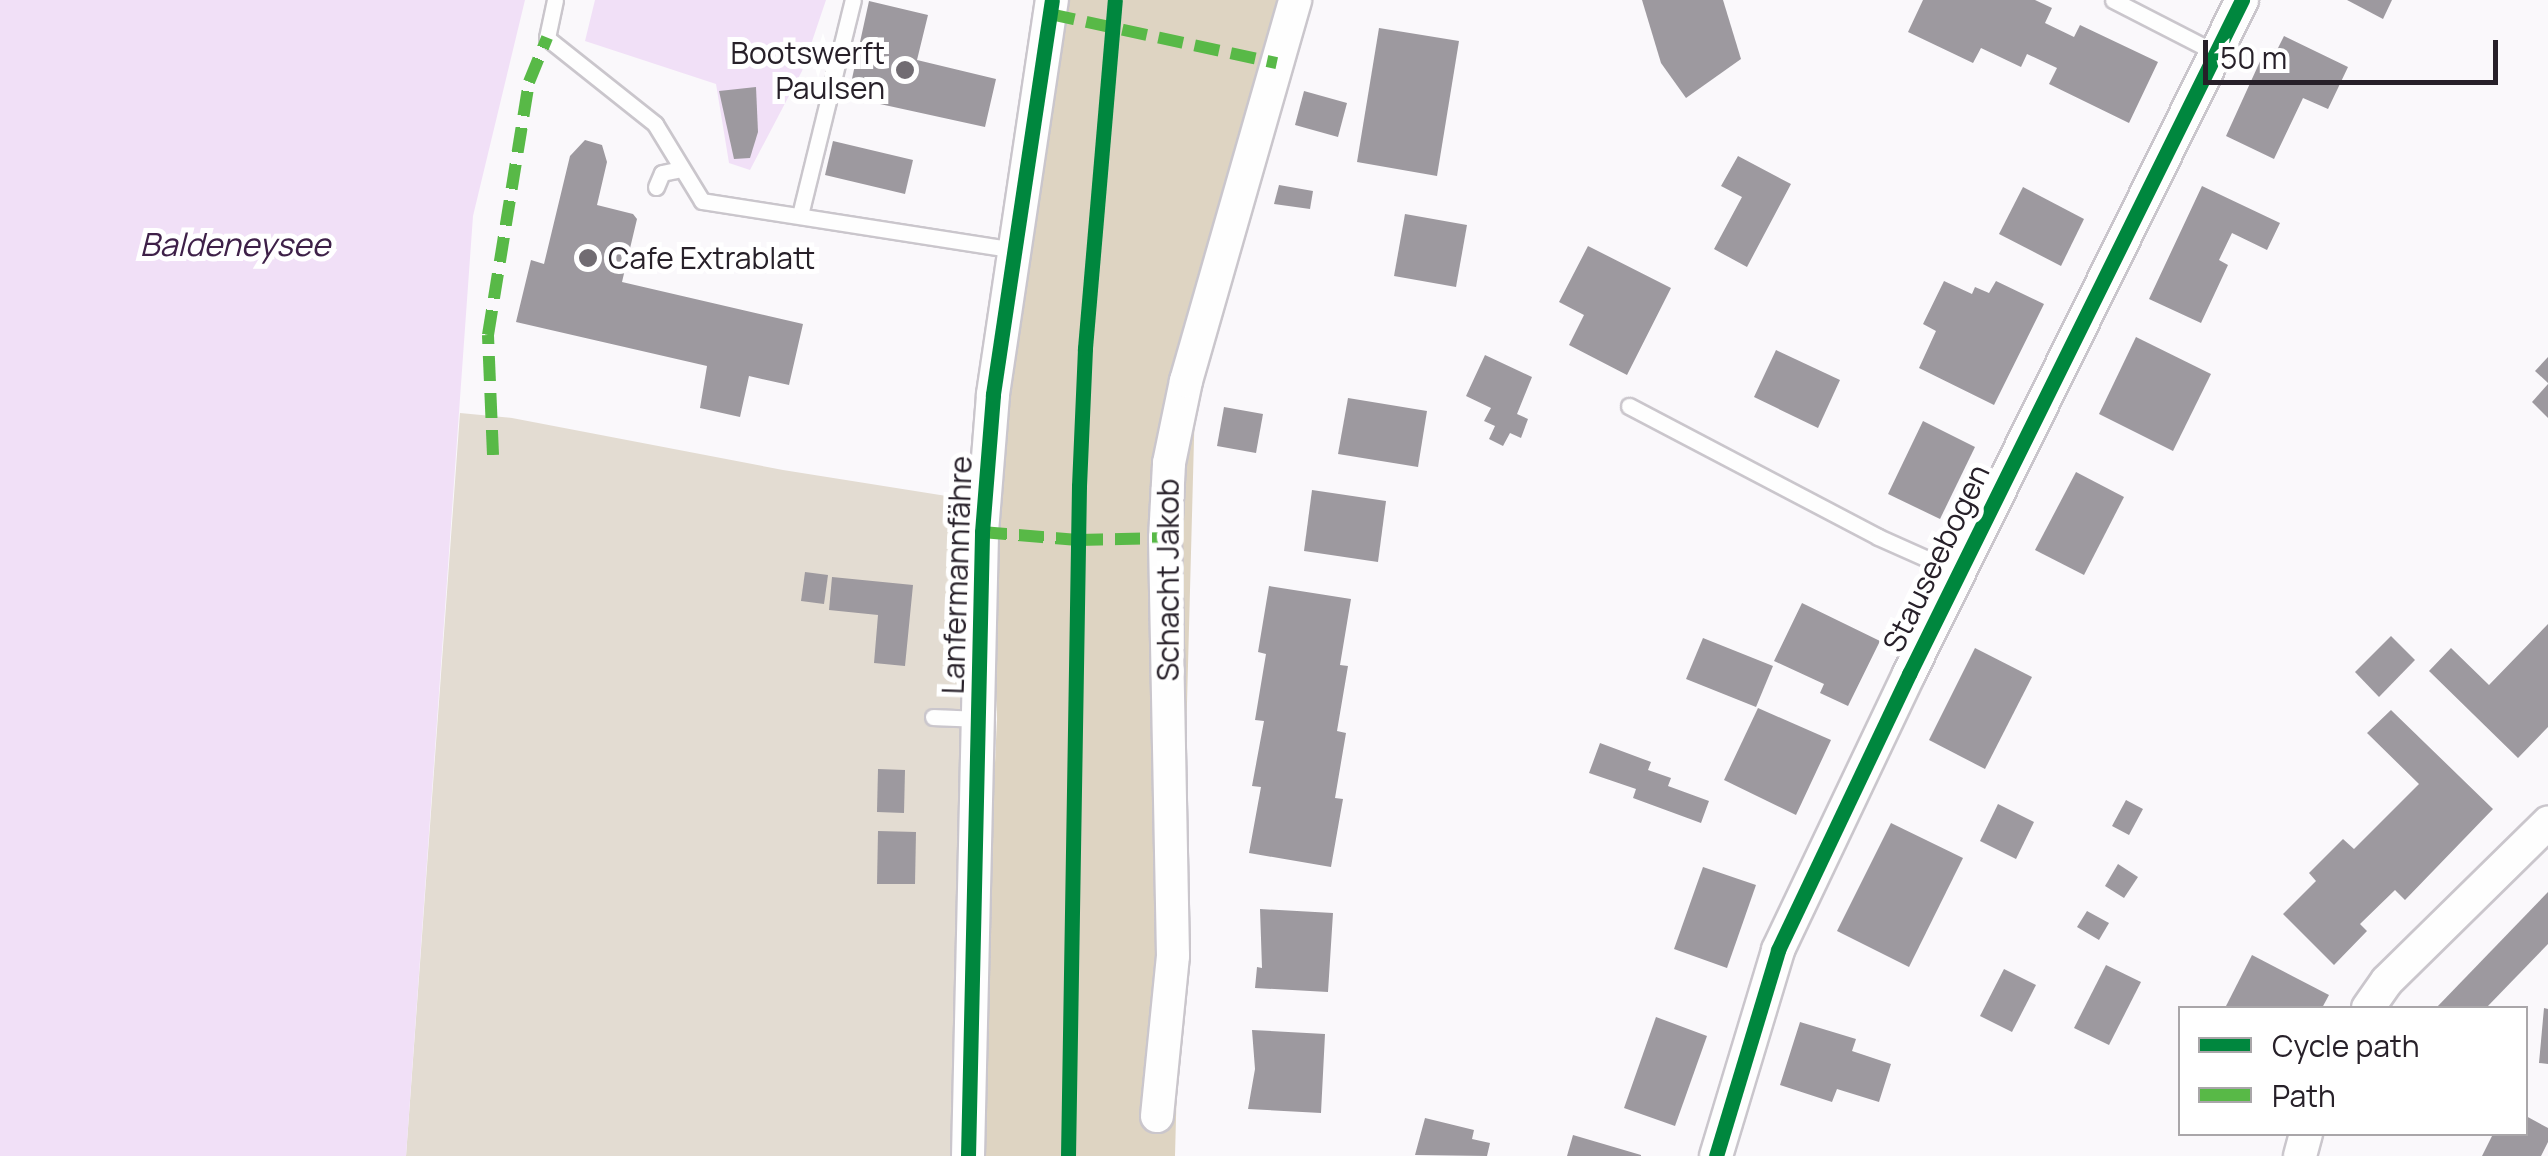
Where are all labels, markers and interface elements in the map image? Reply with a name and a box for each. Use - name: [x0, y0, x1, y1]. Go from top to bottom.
- scale bar: [2208, 20, 2503, 82]
- place label: Bootswerft Paulsen: [731, 35, 885, 106]
- text: 50 m: [2220, 37, 2287, 78]
- marker: Bootswerft Paulsen: [894, 59, 916, 81]
- water label: Baldeneysee: [140, 225, 330, 263]
- place label: Cafe Extrablatt: [608, 240, 815, 276]
- marker: Cafe Extrablatt: [577, 247, 599, 269]
- street label: Lanfermannfähre: [935, 455, 979, 695]
- street label: Stauseebogen: [1875, 458, 1997, 658]
- street label: Schacht Jakob: [1150, 479, 1186, 681]
- legend: [2178, 1006, 2528, 1136]
- text: Cycle path: [2272, 1025, 2420, 1066]
- text: Path: [2272, 1075, 2336, 1116]

